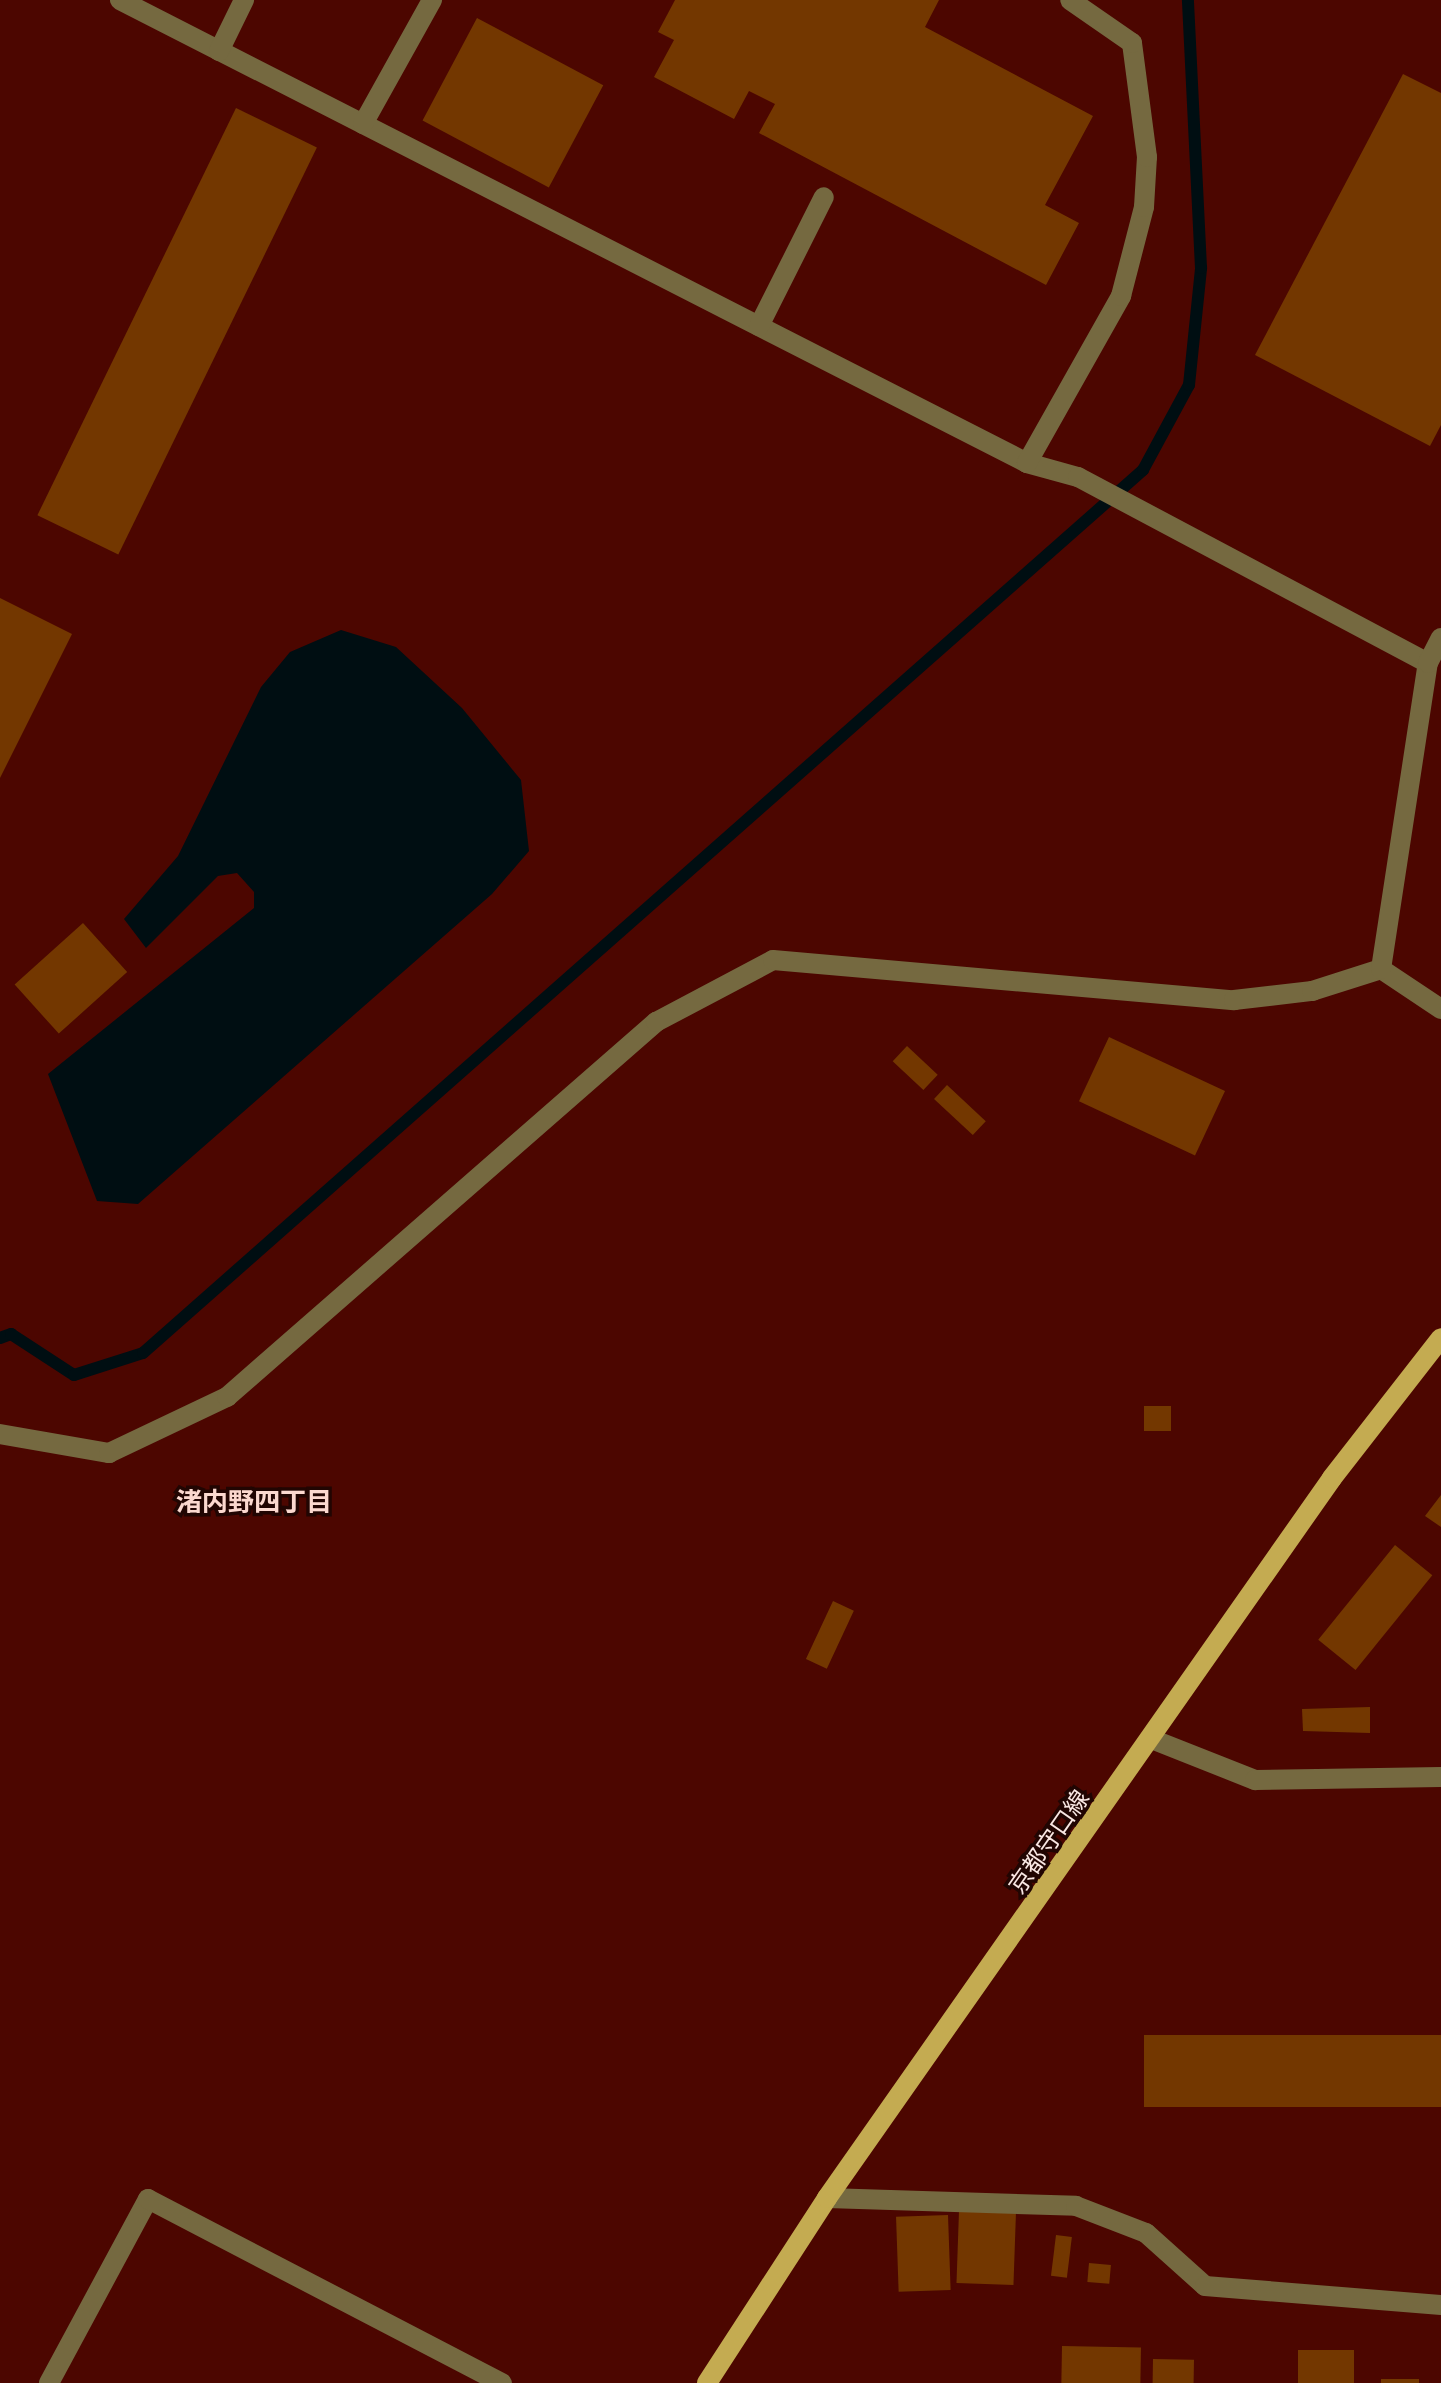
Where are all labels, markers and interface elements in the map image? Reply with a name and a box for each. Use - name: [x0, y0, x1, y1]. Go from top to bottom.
- district label: 渚内野四丁目: [176, 1486, 332, 1518]
- street label: 京都守口線: [1003, 1785, 1095, 1899]

